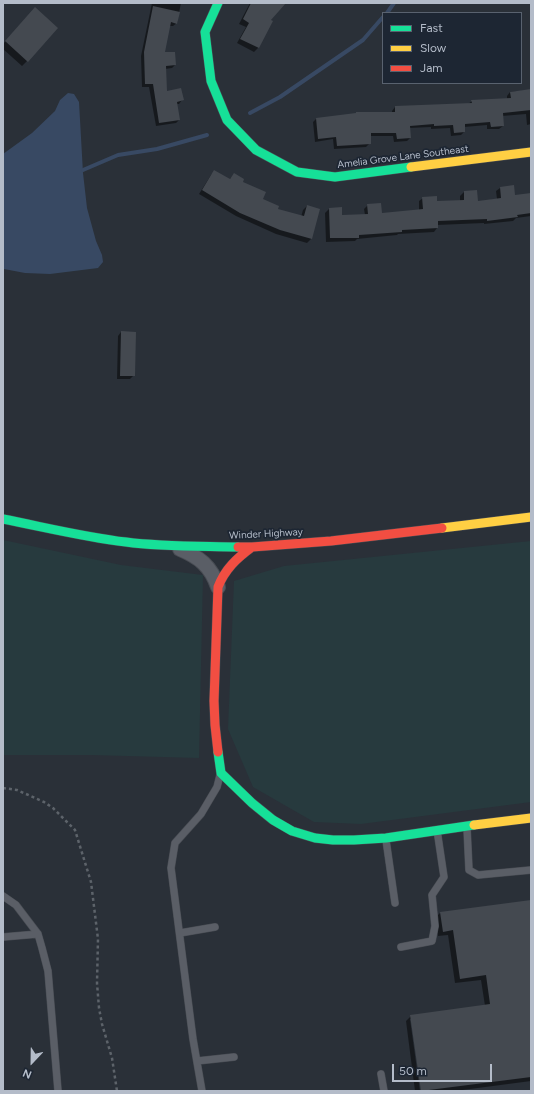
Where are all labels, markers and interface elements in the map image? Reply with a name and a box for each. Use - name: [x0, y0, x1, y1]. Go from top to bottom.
- legend: [382, 12, 522, 84]
- text: Fast: [420, 21, 443, 35]
- text: Slow: [420, 41, 446, 55]
- text: Jam: [420, 61, 443, 75]
- street label: Amelia Grove Lane Southeast: [337, 143, 469, 171]
- street label: Winder Highway: [229, 526, 303, 542]
- north arrow: [12, 1042, 52, 1082]
- scale bar: [394, 1056, 494, 1082]
- text: 50 m: [399, 1064, 427, 1078]
- text: N: [21, 1066, 34, 1081]

